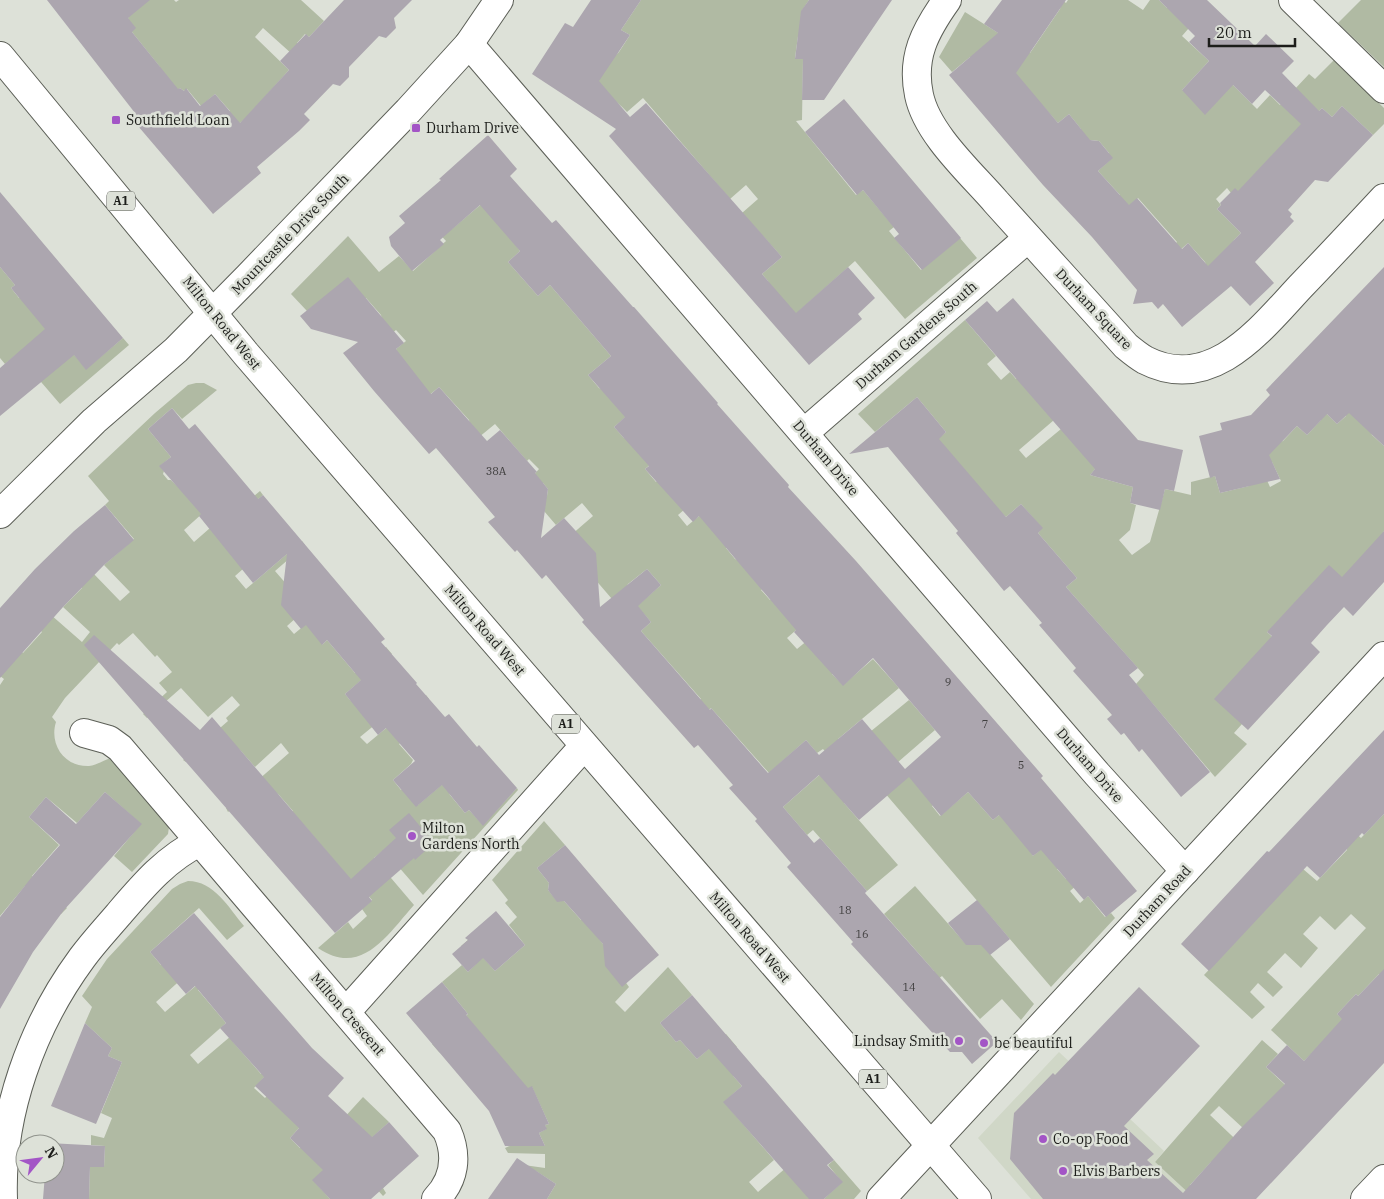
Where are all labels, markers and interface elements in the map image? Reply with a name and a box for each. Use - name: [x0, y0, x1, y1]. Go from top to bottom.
- scale bar: [1209, 15, 1295, 47]
- text: 20 m: [1216, 23, 1252, 42]
- place label: Southfield Loan: [126, 111, 230, 129]
- marker: Southfield Loan: [110, 114, 122, 126]
- place label: Durham Drive: [426, 119, 519, 137]
- marker: Durham Drive: [410, 122, 422, 134]
- street label: Mountcastle Drive South: [228, 170, 353, 298]
- road number: A1: [107, 192, 135, 210]
- street label: Durham Square: [1052, 265, 1136, 353]
- street label: Milton Road West: [179, 273, 265, 373]
- street label: Durham Gardens South: [851, 277, 981, 393]
- street label: Durham Drive: [789, 417, 863, 499]
- house number: 38A: [486, 464, 507, 478]
- street label: Milton Road West: [441, 581, 529, 679]
- house number: 9: [945, 675, 951, 689]
- road number: A1: [552, 714, 580, 734]
- house number: 7: [982, 717, 988, 731]
- street label: Durham Drive: [1053, 724, 1127, 806]
- house number: 5: [1018, 758, 1024, 772]
- place label: Milton Gardens North: [422, 819, 520, 853]
- marker: Milton Gardens North: [406, 830, 418, 842]
- street label: Durham Road: [1119, 861, 1195, 940]
- street label: Milton Road West: [706, 888, 794, 986]
- house number: 18: [838, 903, 852, 917]
- house number: 16: [855, 927, 869, 941]
- street label: Milton Crescent: [307, 969, 389, 1059]
- house number: 14: [902, 980, 916, 994]
- place label: Lindsay Smith: [854, 1032, 949, 1050]
- place label: be beautiful: [994, 1034, 1073, 1052]
- marker: Lindsay Smith: [953, 1035, 965, 1047]
- marker: be beautiful: [978, 1037, 990, 1049]
- road number: A1: [859, 1070, 887, 1088]
- place label: Co-op Food: [1053, 1130, 1129, 1148]
- marker: Co-op Food: [1037, 1133, 1049, 1145]
- north arrow: [15, 1134, 65, 1184]
- text: N: [41, 1143, 62, 1162]
- place label: Elvis Barbers: [1073, 1162, 1161, 1180]
- marker: Elvis Barbers: [1057, 1165, 1069, 1177]

